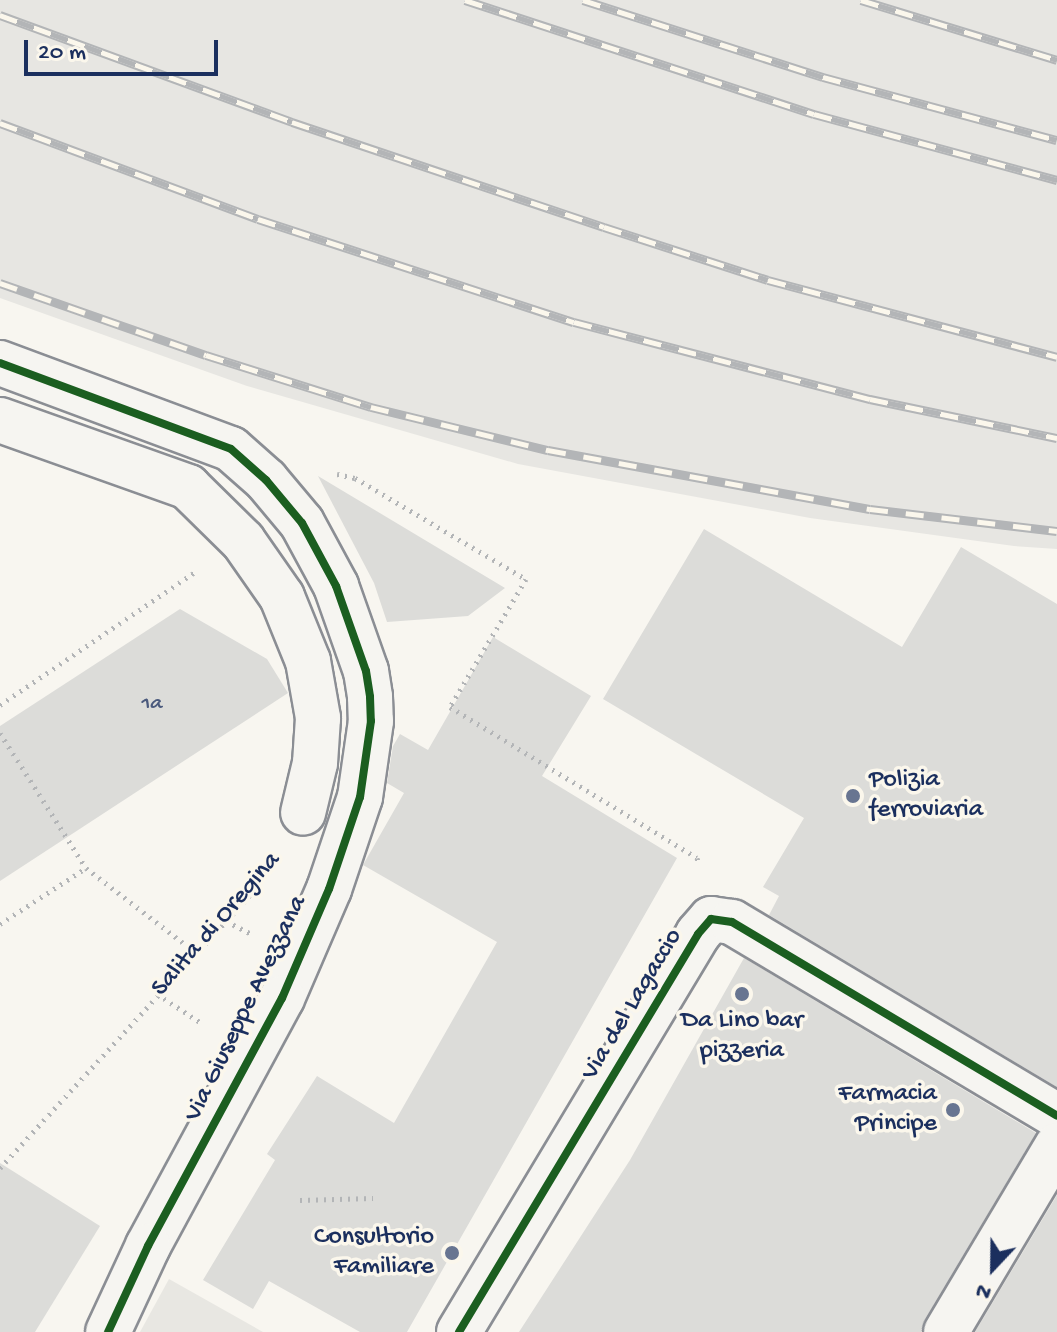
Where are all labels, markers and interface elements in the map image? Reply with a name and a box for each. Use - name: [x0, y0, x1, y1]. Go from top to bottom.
- scale bar: [28, 24, 222, 74]
- text: 20 m: [38, 39, 86, 68]
- house number: 1a: [141, 692, 163, 718]
- place label: Polizia ferroviaria: [869, 765, 983, 826]
- marker: Polizia ferroviaria: [844, 787, 862, 805]
- street label: Salita di Oregina: [146, 846, 288, 1004]
- street label: Via Giuseppe Avezzana: [179, 891, 315, 1127]
- street label: Via del Lagaccio: [576, 924, 690, 1086]
- marker: Da Lino bar pizzeria: [733, 985, 751, 1003]
- place label: Da Lino bar pizzeria: [681, 1006, 803, 1068]
- place label: Farmacia Principe: [838, 1079, 937, 1140]
- marker: Farmacia Principe: [944, 1101, 962, 1119]
- place label: Consultorio Familiare: [314, 1222, 434, 1284]
- north arrow: [953, 1228, 1033, 1308]
- marker: Consultorio Familiare: [441, 1242, 463, 1264]
- text: N: [972, 1276, 996, 1305]

